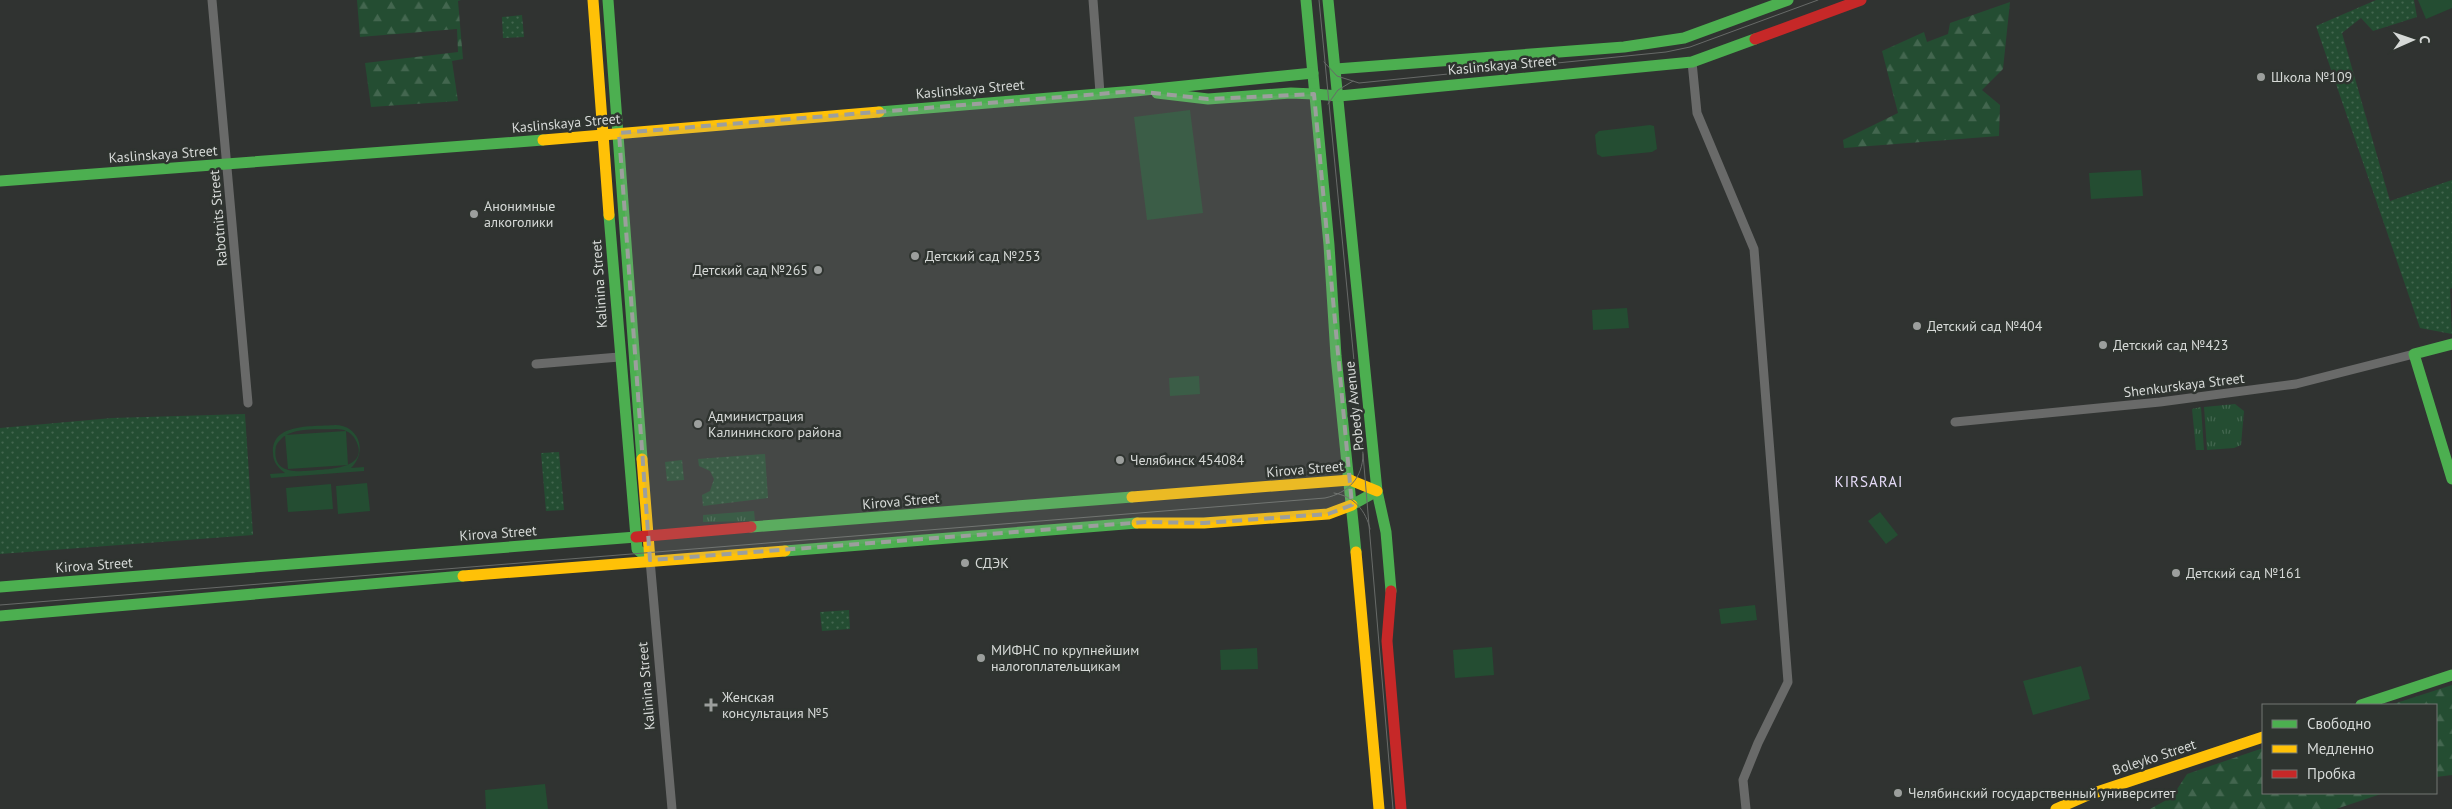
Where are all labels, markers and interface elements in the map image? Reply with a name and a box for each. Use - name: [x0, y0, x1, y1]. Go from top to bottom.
- north arrow: [2387, 15, 2437, 65]
- text: С: [2416, 35, 2434, 44]
- street label: Kaslinskaya Street: [1447, 51, 1557, 79]
- place label: Школа №109: [2271, 68, 2352, 86]
- marker: Школа №109: [2255, 71, 2267, 83]
- street label: Kaslinskaya Street: [915, 75, 1025, 103]
- street label: Kaslinskaya Street: [511, 109, 621, 137]
- street label: Kaslinskaya Street: [108, 141, 218, 167]
- street label: Rabotnits Street: [205, 169, 231, 267]
- place label: Анонимные алкоголики: [484, 197, 555, 231]
- marker: Анонимные алкоголики: [468, 208, 480, 220]
- street label: Kalinina Street: [587, 239, 611, 329]
- place label: Детский сад №253: [925, 247, 1040, 265]
- marker: Детский сад №253: [909, 250, 921, 262]
- place label: Детский сад №265: [693, 261, 808, 279]
- marker: Детский сад №265: [812, 264, 824, 276]
- place label: Детский сад №404: [1927, 317, 2043, 335]
- marker: Детский сад №404: [1911, 320, 1923, 332]
- place label: Детский сад №423: [2113, 336, 2228, 354]
- marker: Детский сад №423: [2097, 339, 2109, 351]
- street label: Pobedy Avenue: [1340, 360, 1368, 452]
- street label: Shenkurskaya Street: [2123, 369, 2246, 401]
- place label: Администрация Калининского района: [708, 407, 842, 441]
- marker: Администрация Калининского района: [692, 418, 704, 430]
- place label: Челябинск 454084: [1130, 451, 1245, 469]
- marker: Челябинск 454084: [1114, 454, 1126, 466]
- street label: Kirova Street: [1266, 457, 1345, 481]
- district label: KIRSARAI: [1835, 472, 1903, 491]
- street label: Kirova Street: [862, 489, 941, 513]
- street label: Kirova Street: [459, 521, 538, 545]
- street label: Kirova Street: [55, 553, 134, 577]
- place label: СДЭК: [975, 554, 1009, 572]
- marker: СДЭК: [959, 557, 971, 569]
- place label: Детский сад №161: [2186, 564, 2301, 582]
- marker: Детский сад №161: [2170, 567, 2182, 579]
- street label: Kalinina Street: [633, 641, 659, 731]
- place label: МИФНС по крупнейшим налогоплательщикам: [991, 641, 1139, 675]
- marker: МИФНС по крупнейшим налогоплательщикам: [975, 652, 987, 664]
- place label: Женская консультация №5: [721, 688, 829, 722]
- marker: Женская консультация №5: [704, 698, 718, 712]
- legend: [2262, 704, 2437, 794]
- text: Свободно: [2307, 714, 2371, 733]
- street label: Boleyko Street: [2110, 735, 2198, 779]
- text: Медленно: [2307, 739, 2374, 758]
- text: Пробка: [2307, 764, 2356, 783]
- place label: Челябинский государственный университет: [1908, 784, 2176, 802]
- marker: Челябинский государственный университет: [1892, 787, 1904, 799]

